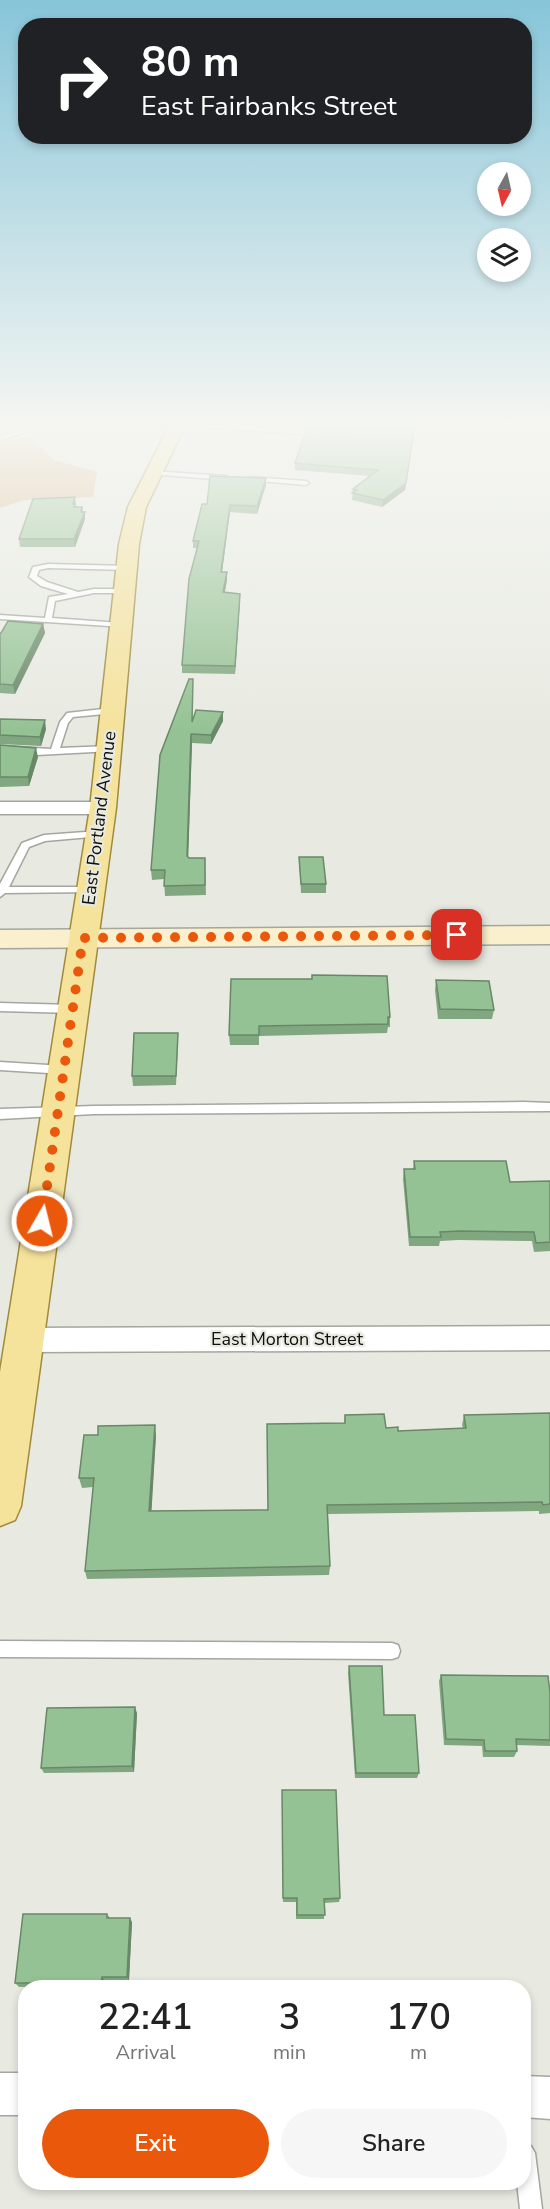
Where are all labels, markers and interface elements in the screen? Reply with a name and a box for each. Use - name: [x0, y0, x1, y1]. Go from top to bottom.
- text: 80 m: [141, 34, 240, 91]
- icon: right: [42, 42, 120, 120]
- text: East Fairbanks Street: [141, 88, 397, 125]
- north arrow: [477, 162, 531, 216]
- map controls: [477, 162, 531, 282]
- button: layers: [477, 228, 531, 282]
- street label: East Portland Avenue: [76, 730, 122, 906]
- pin: [431, 909, 482, 960]
- icon: arrive: [440, 918, 473, 951]
- position arrow: [10, 1189, 74, 1253]
- street label: East Morton Street: [211, 1327, 364, 1351]
- text: 22:41: [98, 1993, 193, 2042]
- text: 3: [279, 1993, 300, 2042]
- text: 170: [386, 1993, 451, 2042]
- text: Arrival: [115, 2039, 176, 2066]
- text: min: [273, 2039, 306, 2066]
- text: m: [410, 2039, 427, 2066]
- button: Exit: [42, 2109, 269, 2178]
- button: Share: [281, 2109, 507, 2178]

